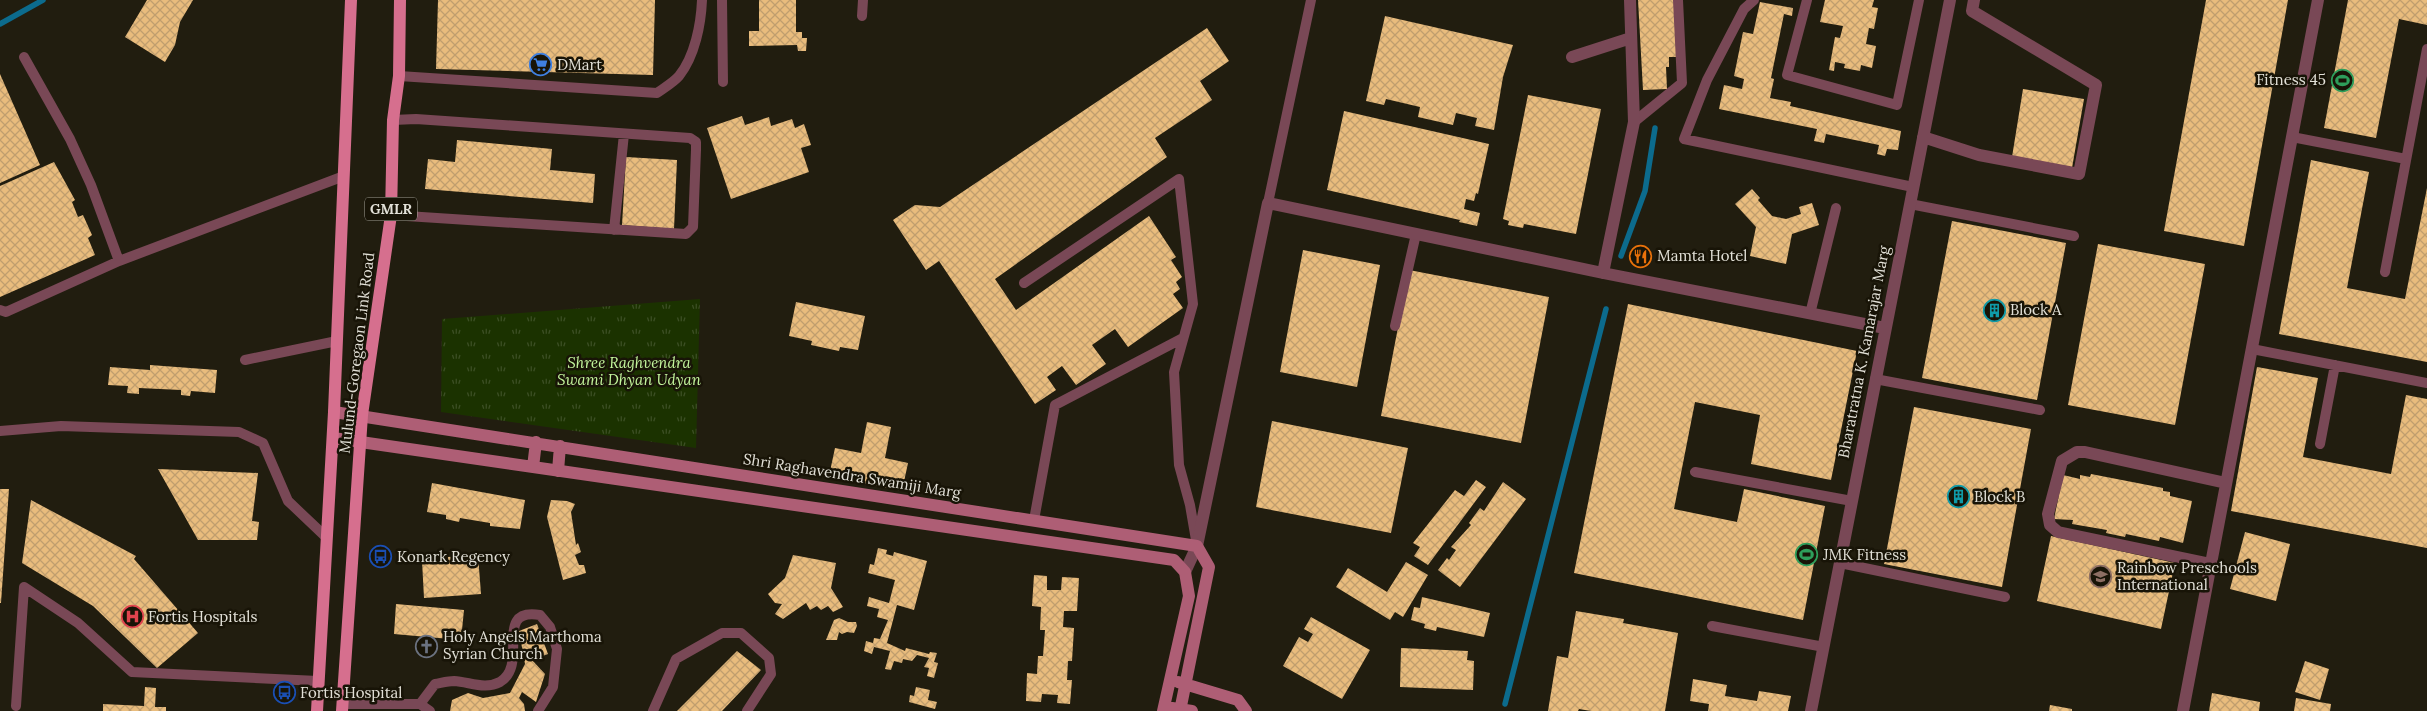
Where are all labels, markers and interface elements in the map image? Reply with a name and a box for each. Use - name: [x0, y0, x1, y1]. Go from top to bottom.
- supermarket icon: DMart: [529, 53, 553, 77]
- place label: DMart: [557, 55, 602, 74]
- sports icon: Fitness 45: [2330, 68, 2354, 92]
- place label: Fitness 45: [2256, 70, 2326, 89]
- road number: GMLR: [365, 198, 417, 220]
- street label: Bharatratna K. Kamarajar Marg: [1834, 243, 1894, 460]
- restaurant icon: Mamta Hotel: [1629, 244, 1653, 268]
- place label: Mamta Hotel: [1657, 246, 1747, 265]
- street label: Mulund-Goregaon Link Road: [335, 251, 378, 455]
- building icon: Block A: [1982, 298, 2006, 322]
- place label: Block A: [2010, 300, 2062, 319]
- park label: Shree Raghvendra Swami Dhyan Udyan: [557, 353, 702, 389]
- street label: Shri Raghavendra Swamiji Marg: [742, 449, 963, 502]
- building icon: Block B: [1946, 485, 1970, 509]
- place label: Block B: [1974, 487, 2025, 506]
- sports icon: JMK Fitness: [1795, 543, 1819, 567]
- bus stop icon: Konark Regency: [369, 545, 393, 569]
- place label: JMK Fitness: [1822, 545, 1906, 564]
- place label: Konark Regency: [397, 547, 510, 566]
- place label: Rainbow Preschools International: [2117, 558, 2257, 594]
- school or university icon: Rainbow Preschools International: [2089, 565, 2113, 589]
- hospital icon: Fortis Hospitals: [120, 605, 144, 629]
- place label: Fortis Hospitals: [148, 607, 257, 626]
- place label: Holy Angels Marthoma Syrian Church: [443, 627, 602, 663]
- church icon: Holy Angels Marthoma Syrian Church: [415, 634, 439, 658]
- bus stop icon: Fortis Hospital: [272, 681, 296, 705]
- place label: Fortis Hospital: [300, 683, 402, 702]

